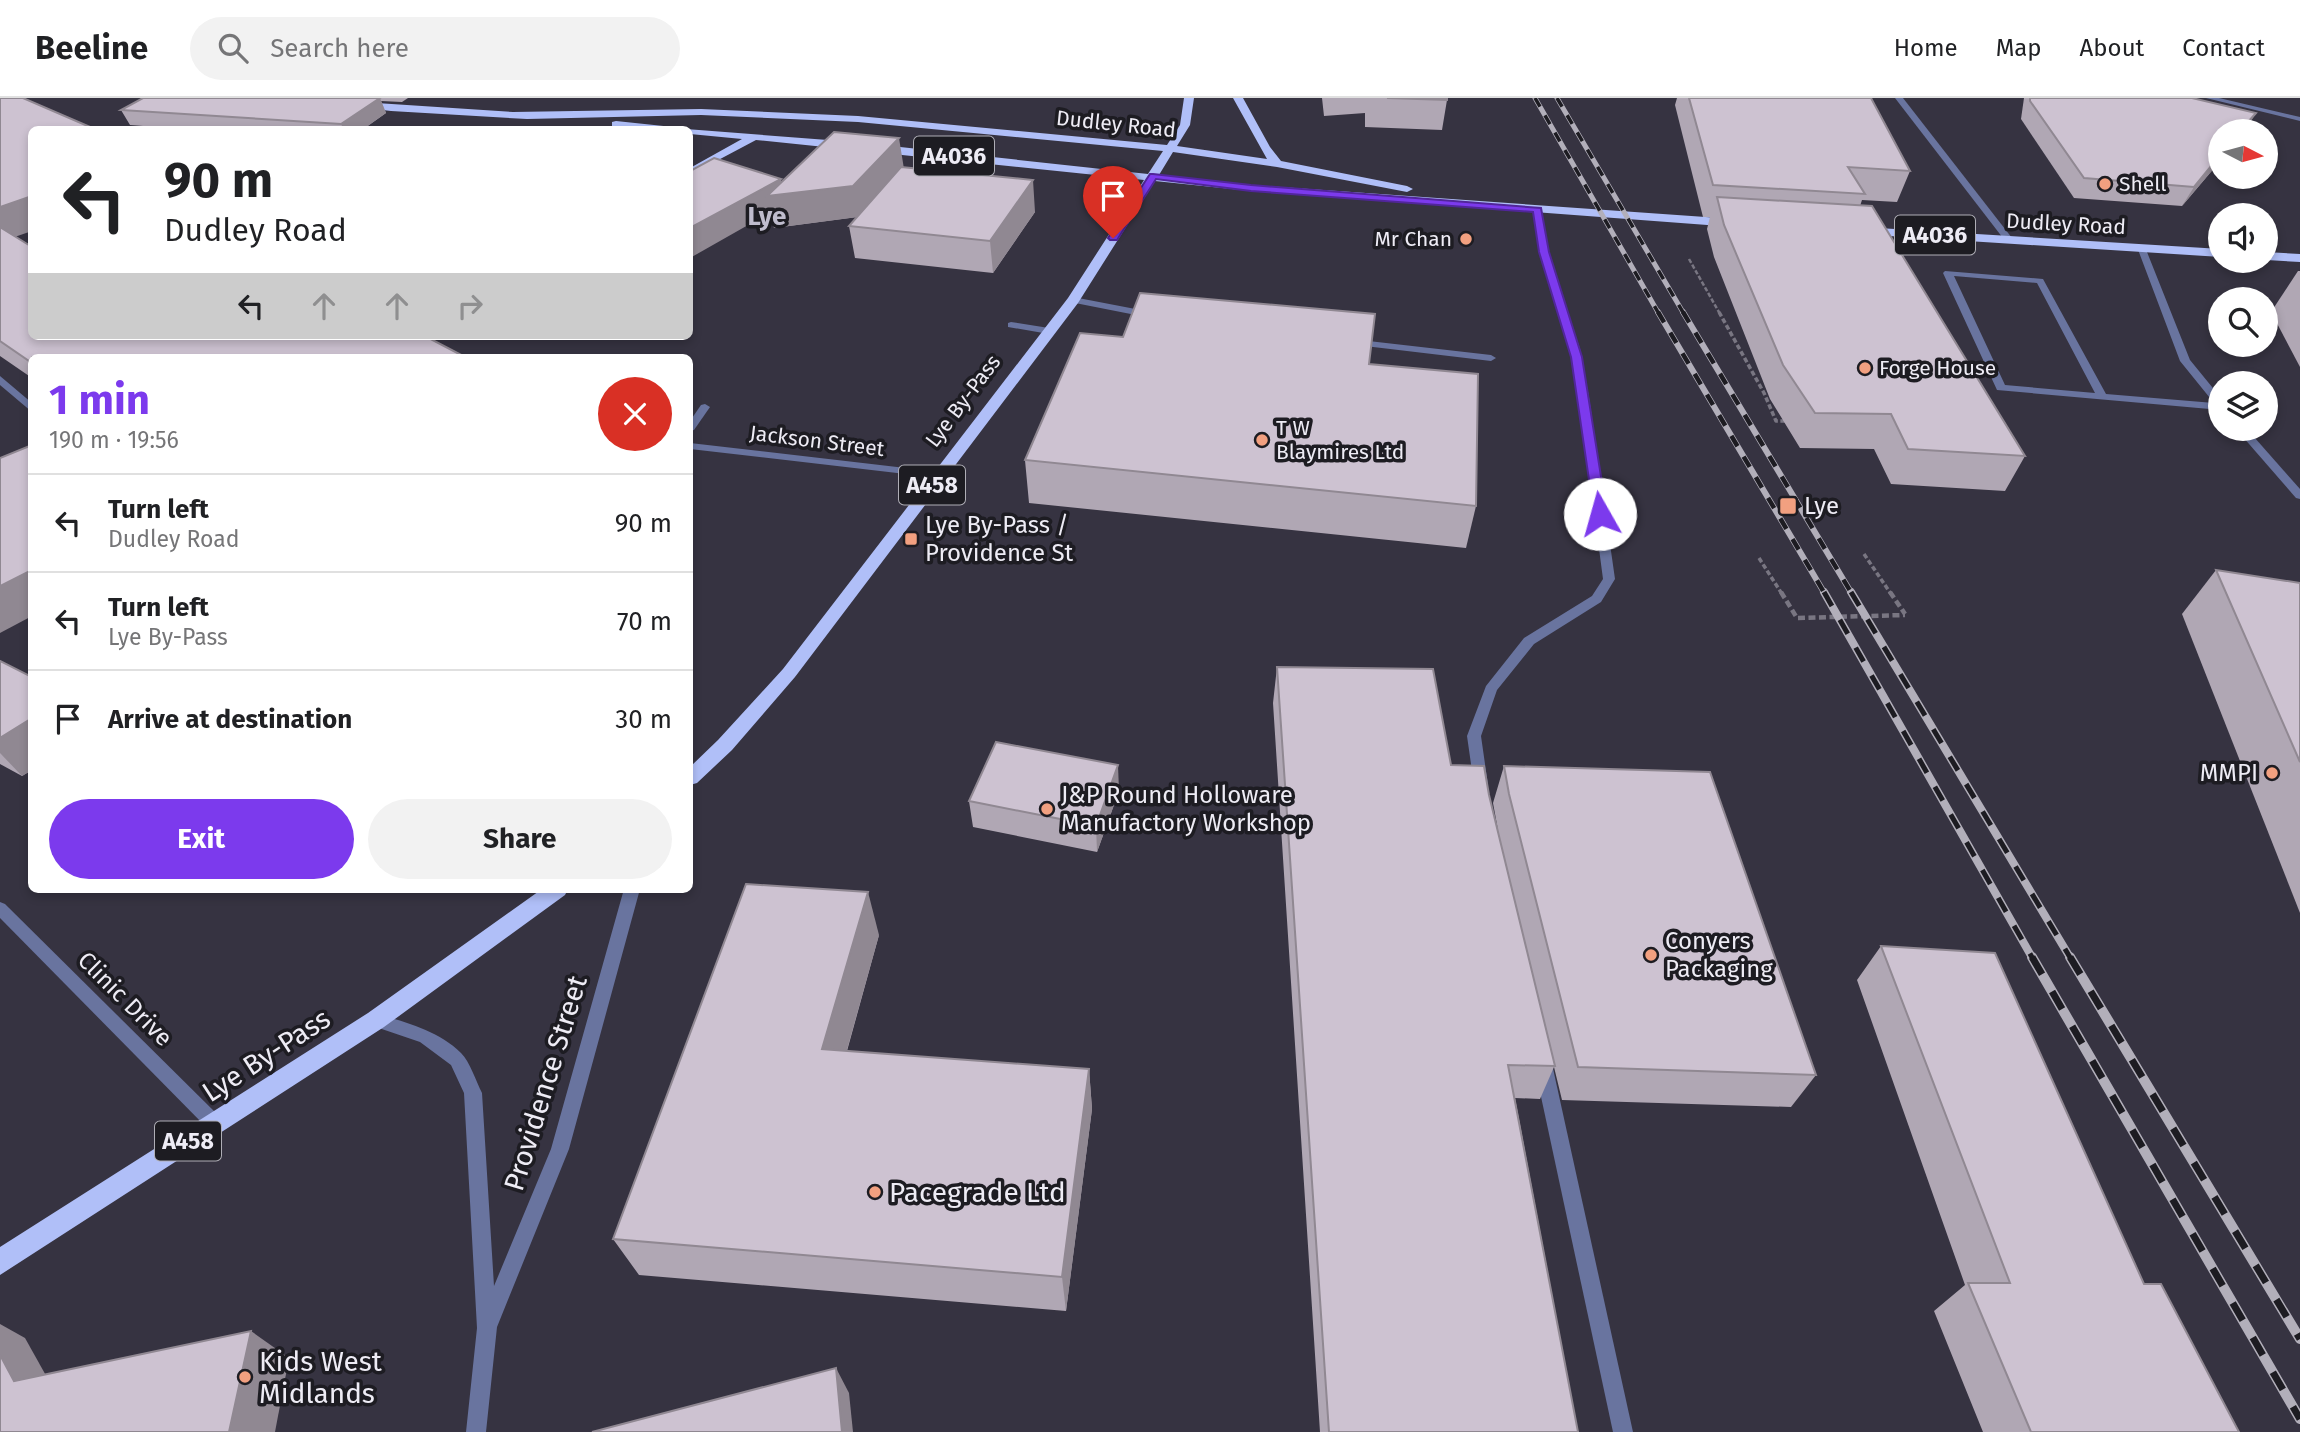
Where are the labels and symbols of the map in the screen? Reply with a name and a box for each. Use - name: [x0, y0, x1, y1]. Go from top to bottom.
- street label: Dudley Road: [1055, 105, 1177, 143]
- north arrow: [2208, 119, 2278, 189]
- road number: A4036: [914, 137, 994, 176]
- pin: [1083, 166, 1143, 238]
- place label: Shell: [2119, 171, 2167, 197]
- marker: Shell: [2097, 176, 2113, 192]
- district label: Lye: [748, 201, 786, 232]
- street label: Dudley Road: [2005, 208, 2127, 240]
- road number: A4036: [1895, 216, 1975, 254]
- place label: Mr Chan: [1374, 226, 1452, 252]
- marker: Mr Chan: [1458, 231, 1474, 247]
- street label: Lye By-Pass: [920, 349, 1006, 452]
- place label: Forge House: [1879, 355, 1996, 381]
- marker: Forge House: [1857, 360, 1873, 376]
- place label: T W Blaymires Ltd: [1276, 415, 1404, 465]
- street label: Jackson Street: [748, 420, 886, 462]
- marker: T W Blaymires Ltd: [1254, 432, 1270, 448]
- road number: A458: [899, 466, 965, 504]
- position arrow: [1563, 477, 1637, 551]
- place label: Lye: [1804, 492, 1839, 520]
- marker: Lye: [1778, 496, 1798, 516]
- place label: Lye By-Pass / Providence St: [925, 511, 1074, 567]
- marker: Lye By-Pass / Providence St: [903, 531, 919, 547]
- place label: MMPI: [2200, 759, 2258, 787]
- marker: MMPI: [2264, 765, 2280, 781]
- place label: J&P Round Holloware Manufactory Workshop: [1061, 781, 1311, 837]
- marker: J&P Round Holloware Manufactory Workshop: [1039, 801, 1055, 817]
- place label: Conyers Packaging: [1665, 927, 1773, 983]
- street label: Clinic Drive: [72, 946, 178, 1052]
- marker: Conyers Packaging: [1643, 947, 1659, 963]
- street label: Providence Street: [497, 971, 594, 1195]
- street label: Lye By-Pass: [196, 1002, 336, 1109]
- road number: A458: [155, 1122, 221, 1160]
- place label: Pacegrade Ltd: [889, 1176, 1066, 1209]
- marker: Pacegrade Ltd: [867, 1184, 883, 1200]
- place label: Kids West Midlands: [259, 1345, 383, 1410]
- marker: Kids West Midlands: [237, 1369, 253, 1385]

